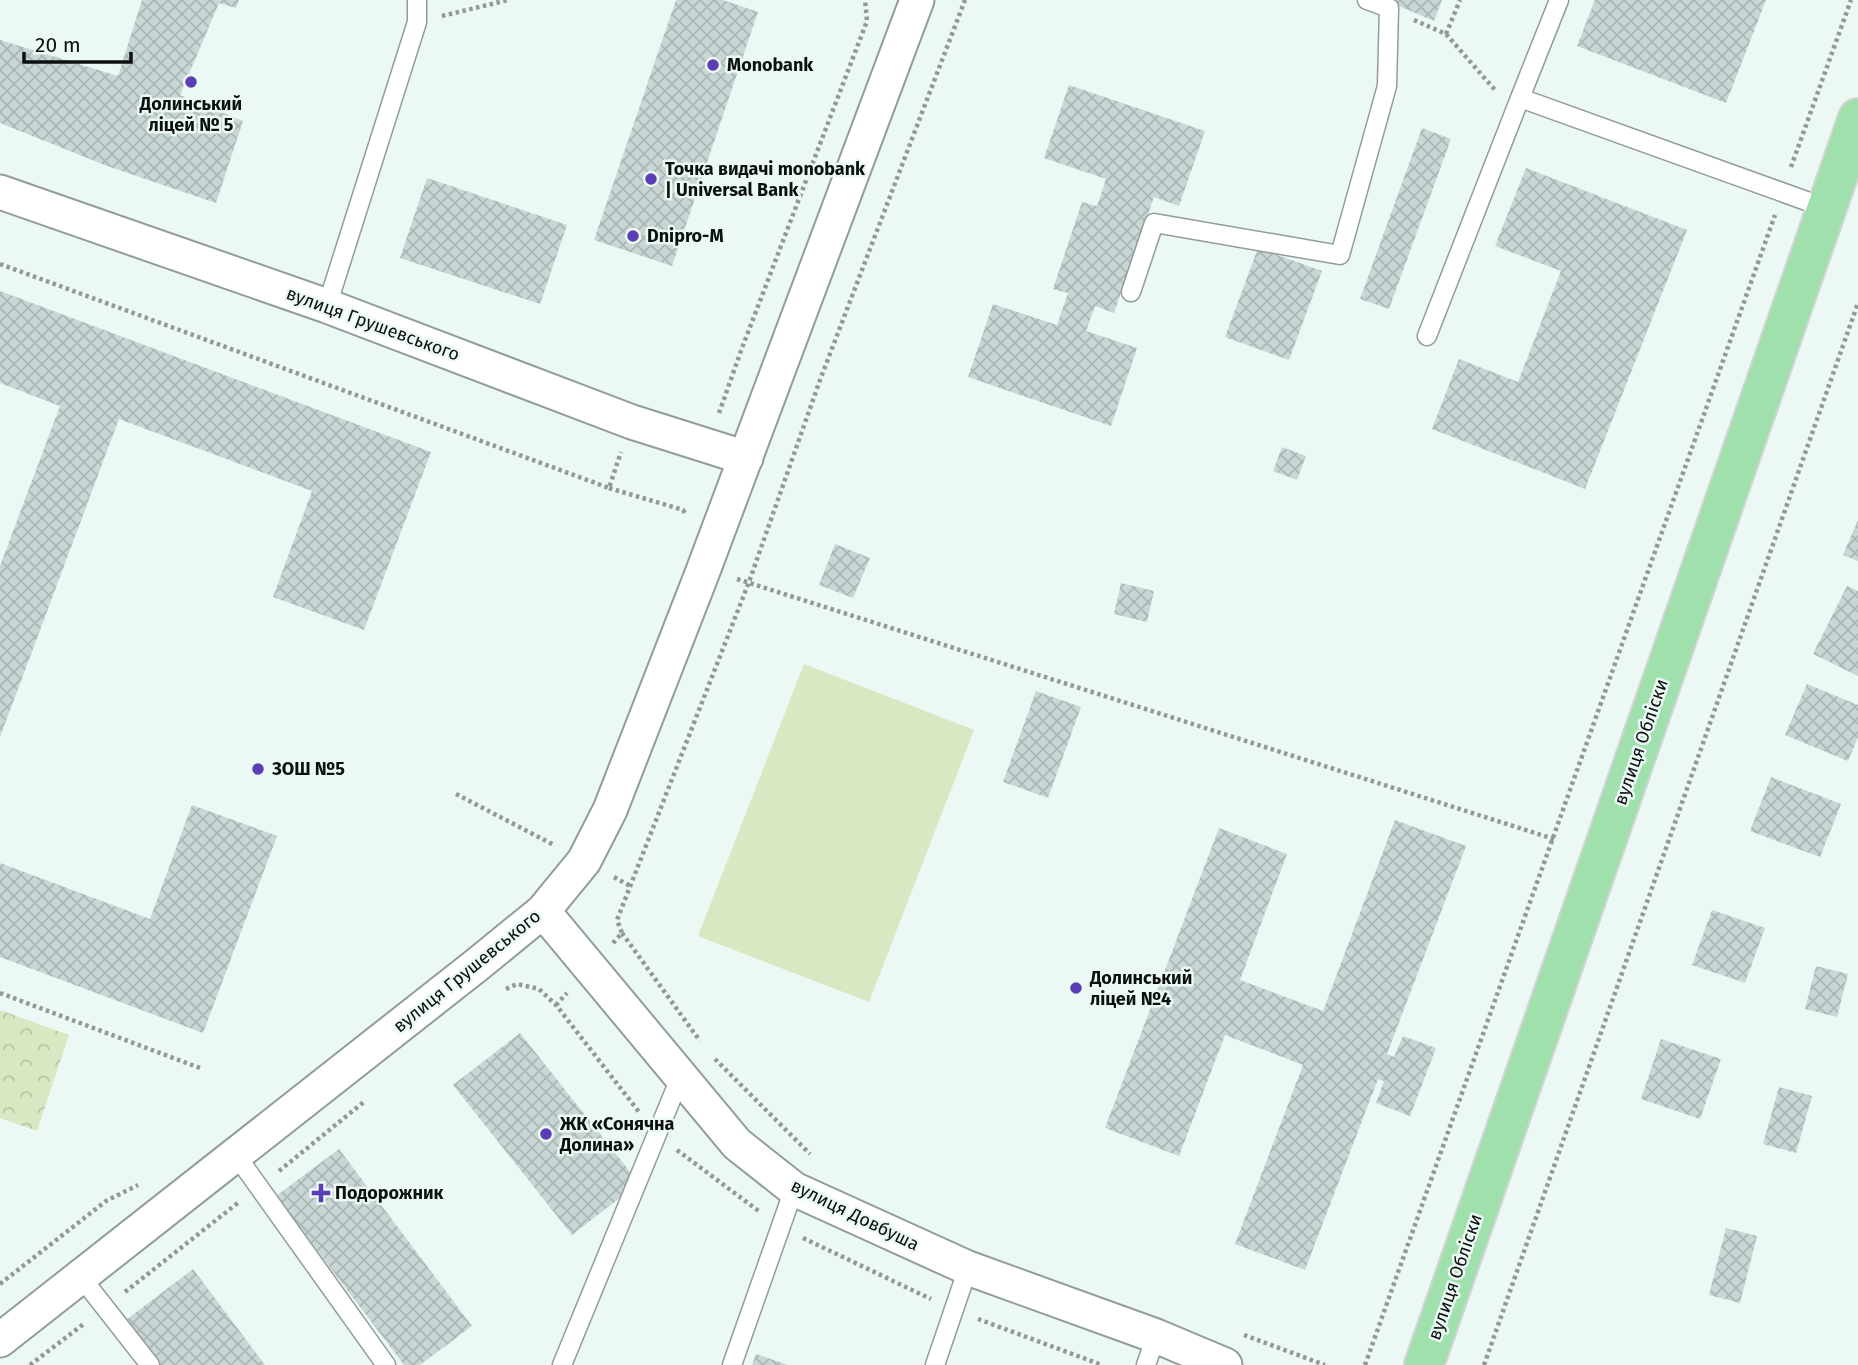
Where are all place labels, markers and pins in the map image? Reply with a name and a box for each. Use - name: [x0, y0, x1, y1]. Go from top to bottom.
- place label: Monobank: [727, 54, 814, 76]
- marker: Monobank: [705, 57, 721, 73]
- marker: Долинський ліцей № 5: [183, 74, 199, 90]
- place label: Долинський ліцей № 5: [139, 93, 242, 136]
- place label: Точка видачі monobank | Universal Bank: [665, 158, 866, 201]
- marker: Точка видачі monobank | Universal Bank: [643, 171, 659, 187]
- place label: Dnipro-M: [647, 225, 724, 247]
- marker: Dnipro-M: [625, 228, 641, 244]
- place label: ЗОШ №5: [271, 758, 345, 780]
- marker: ЗОШ №5: [250, 761, 266, 777]
- place label: Долинський ліцей №4: [1089, 967, 1192, 1010]
- marker: Долинський ліцей №4: [1068, 980, 1084, 996]
- place label: ЖК «Сонячна Долина»: [559, 1113, 675, 1156]
- marker: ЖК «Сонячна Долина»: [538, 1126, 554, 1142]
- place label: Подорожник: [335, 1182, 444, 1204]
- marker: Подорожник: [313, 1185, 329, 1201]

